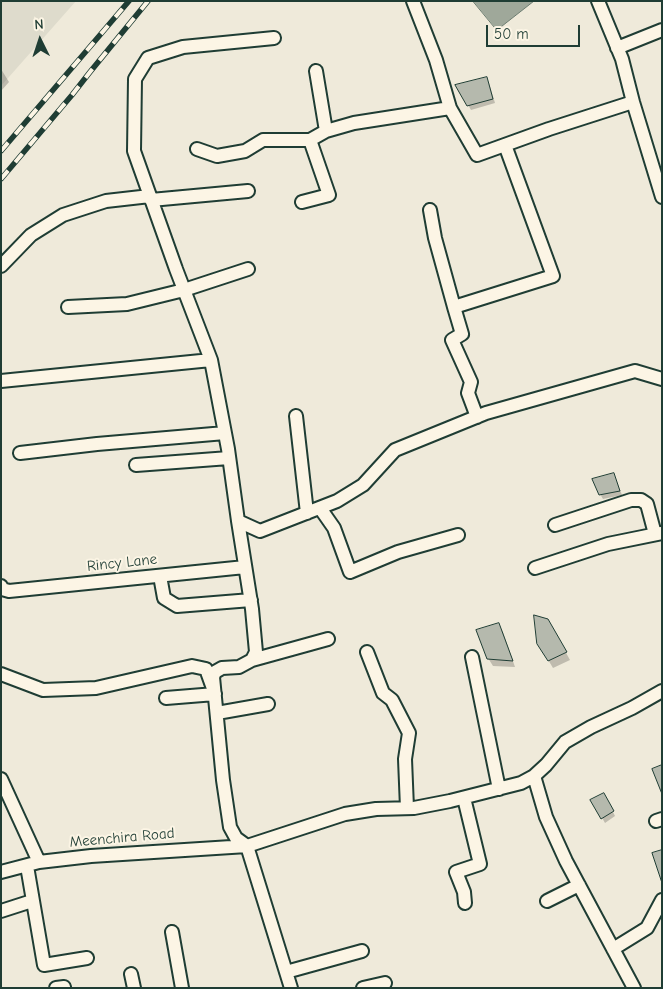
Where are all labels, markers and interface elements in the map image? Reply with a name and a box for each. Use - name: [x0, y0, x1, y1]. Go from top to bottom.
- north arrow: [15, 15, 65, 65]
- scale bar: [488, 15, 582, 47]
- text: N: [34, 16, 44, 33]
- text: 50 m: [494, 25, 529, 43]
- street label: Rincy Lane: [86, 550, 158, 576]
- street label: Meenchira Road: [69, 824, 175, 852]

